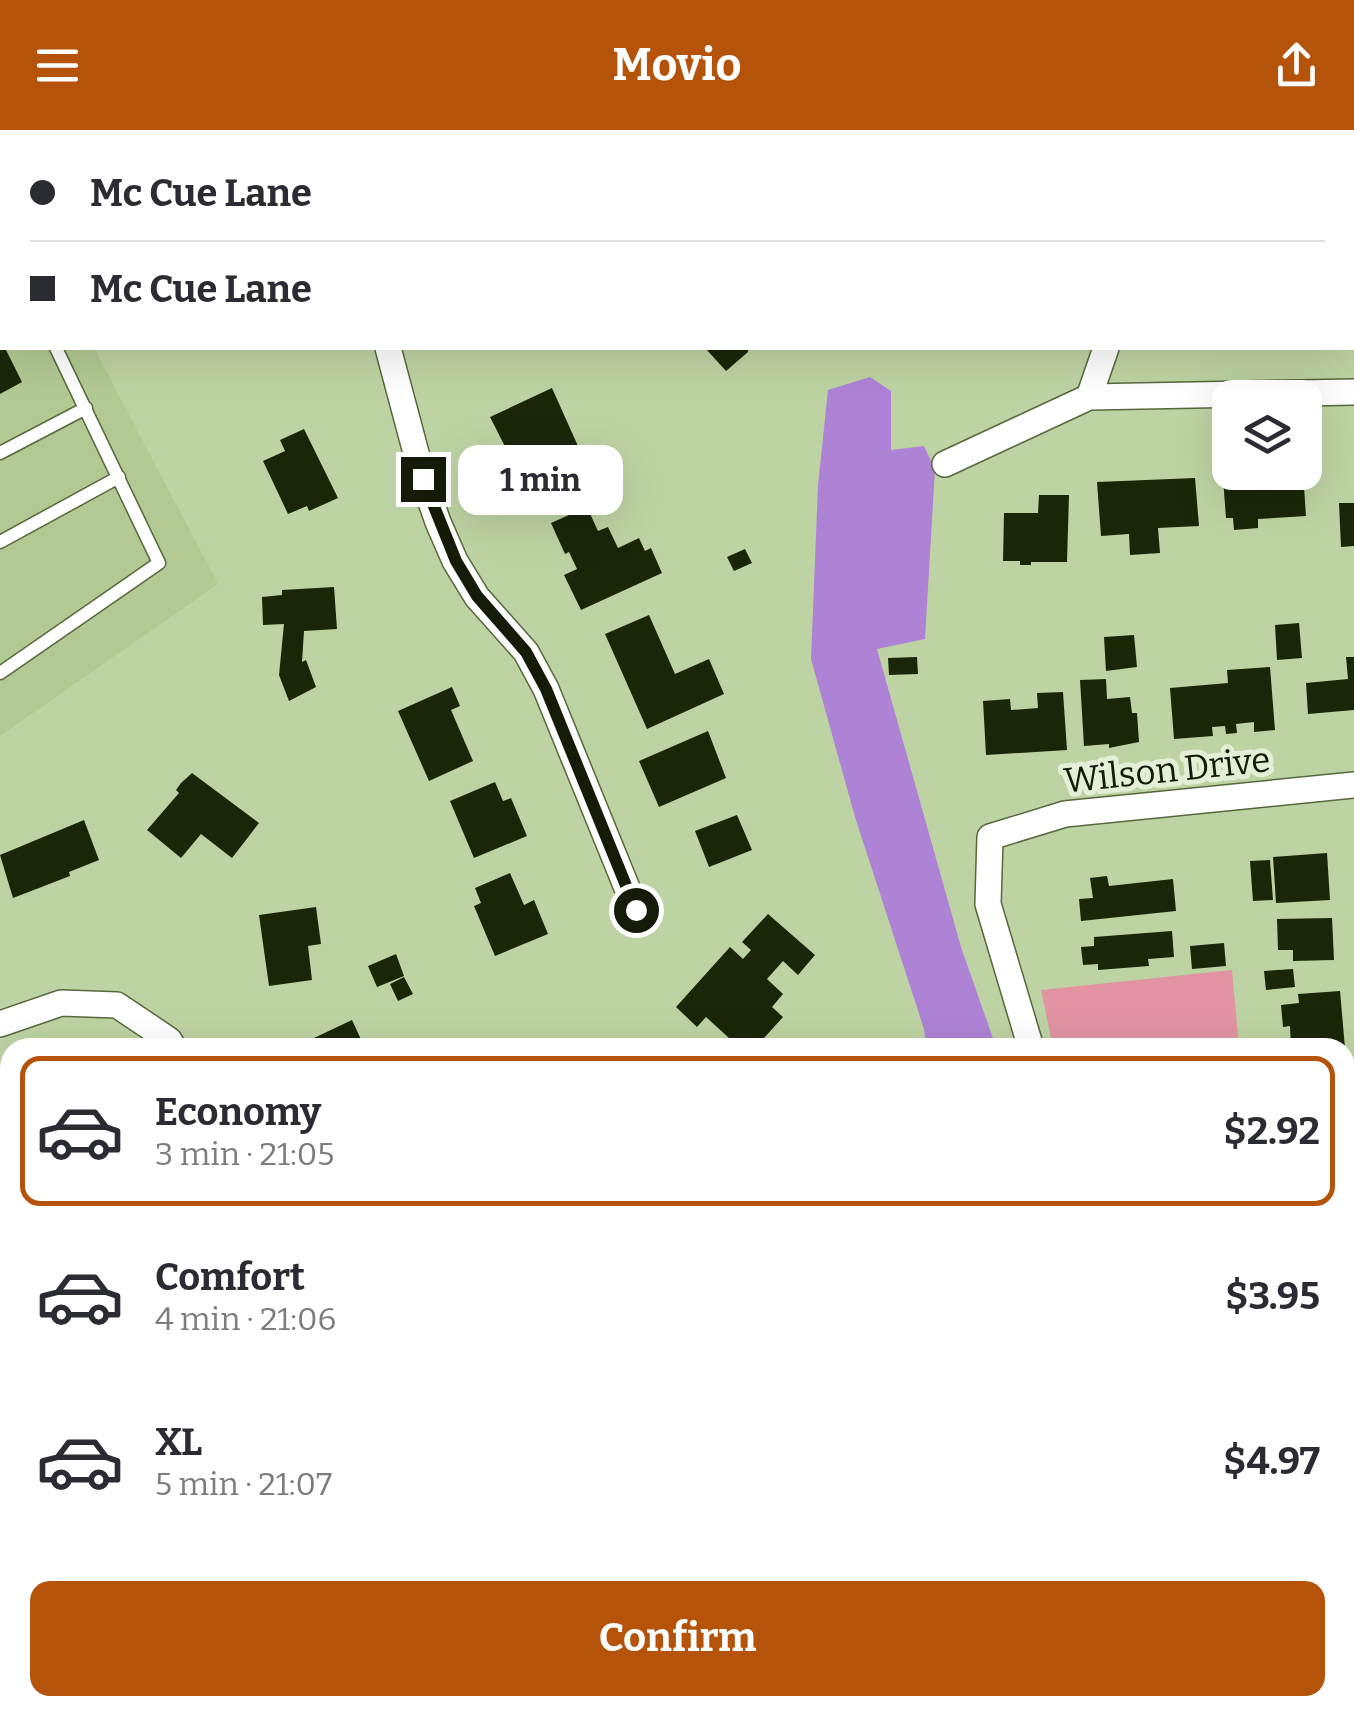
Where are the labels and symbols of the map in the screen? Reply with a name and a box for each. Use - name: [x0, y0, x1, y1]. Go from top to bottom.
- callout: 1 min: [458, 444, 623, 514]
- route end: [401, 457, 446, 502]
- street label: Wilson Drive: [1062, 738, 1272, 802]
- route start: [614, 888, 659, 933]

